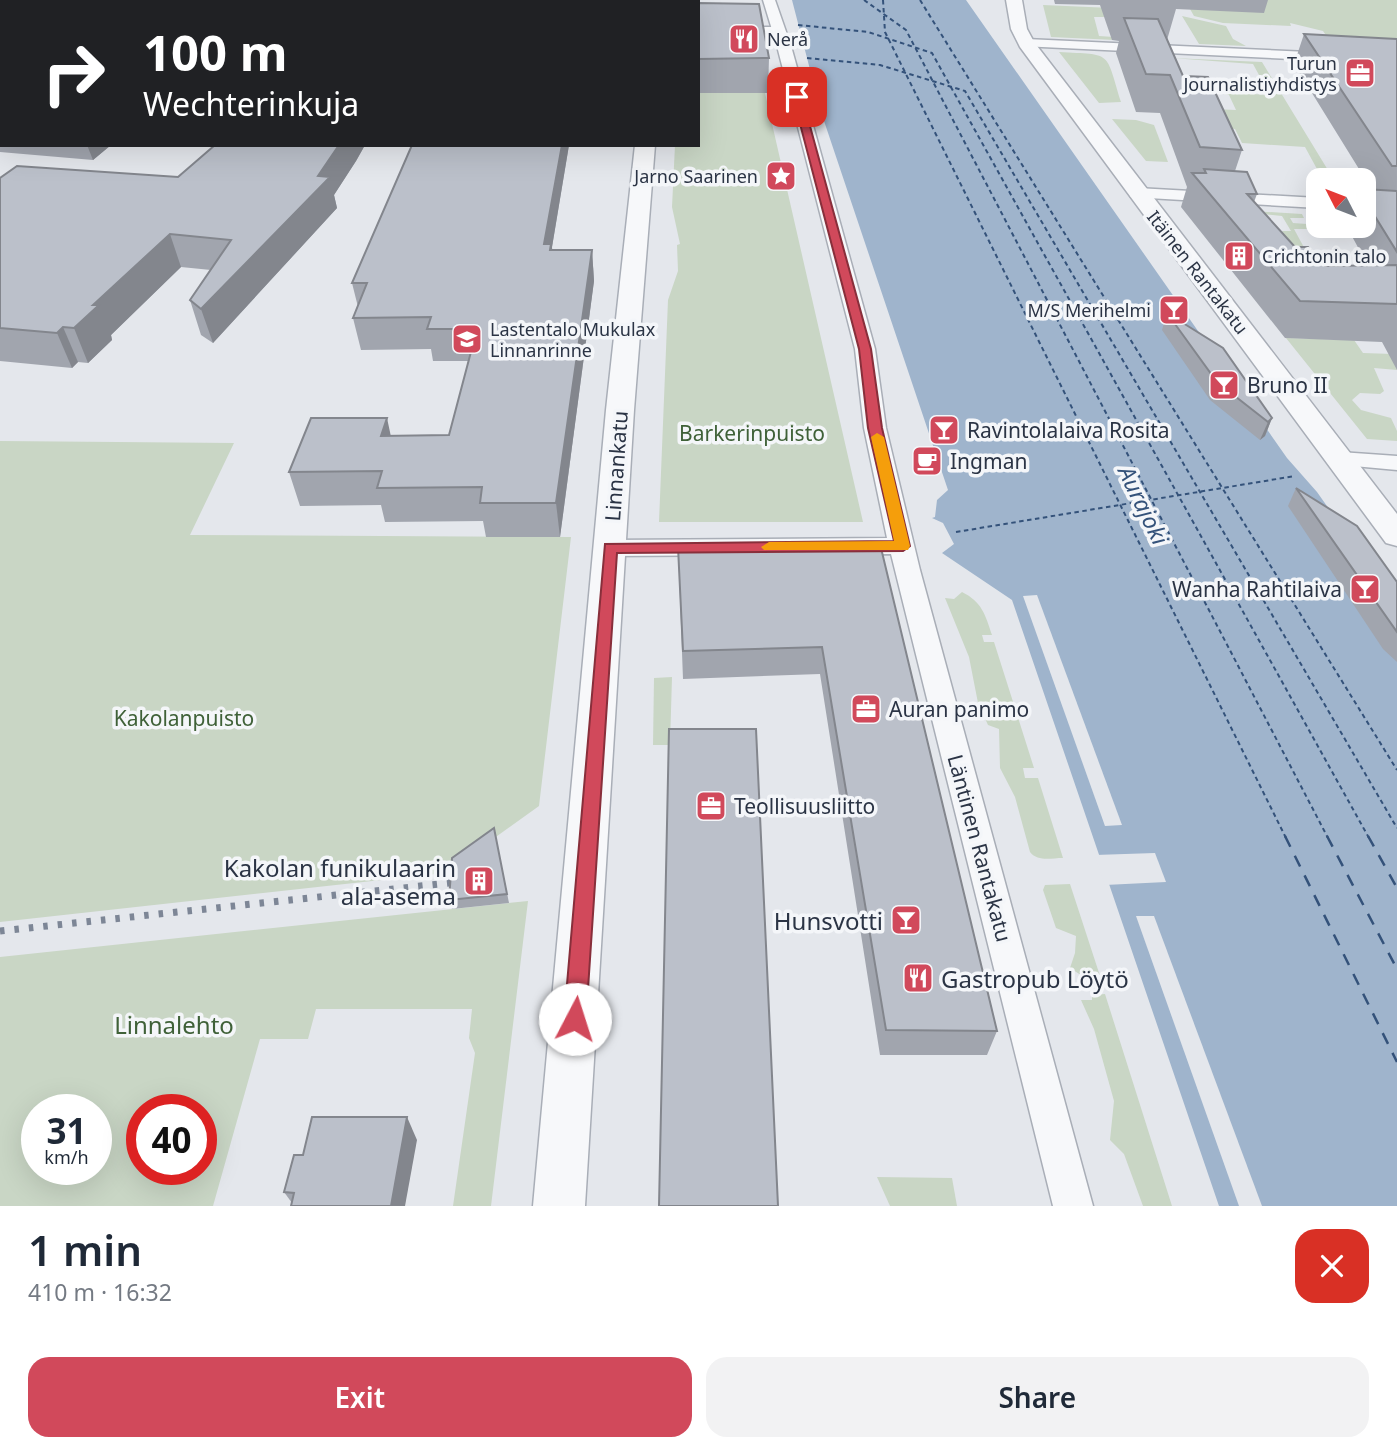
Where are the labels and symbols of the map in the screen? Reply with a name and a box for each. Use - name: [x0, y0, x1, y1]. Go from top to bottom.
- restaurant icon: Nerå: [727, 22, 761, 56]
- place label: Nerå: [767, 27, 808, 51]
- place label: Turun Journalistiyhdistys: [1181, 51, 1337, 96]
- office icon: Turun Journalistiyhdistys: [1343, 56, 1377, 90]
- pin: [767, 67, 827, 127]
- place icon: Jarno Saarinen: [764, 159, 798, 193]
- place label: Jarno Saarinen: [632, 164, 758, 188]
- north arrow: [1306, 168, 1376, 238]
- street label: Itäinen Rantakatu: [1142, 205, 1254, 339]
- building icon: Crichtonin talo: [1222, 239, 1256, 273]
- place label: Crichtonin talo: [1262, 244, 1386, 268]
- bar icon: M/S Merihelmi: [1157, 293, 1191, 327]
- place label: M/S Merihelmi: [1027, 298, 1151, 322]
- place label: Lastentalo Mukulax Linnanrinne: [490, 317, 656, 362]
- school or university icon: Lastentalo Mukulax Linnanrinne: [450, 322, 484, 356]
- bar icon: Bruno II: [1207, 368, 1241, 402]
- place label: Bruno II: [1247, 371, 1328, 399]
- street label: Linnankatu: [598, 410, 634, 522]
- bar icon: Ravintolalaiva Rosita: [927, 413, 961, 447]
- place label: Ravintolalaiva Rosita: [967, 416, 1170, 444]
- park label: Barkerinpuisto: [679, 419, 825, 447]
- cafe icon: Ingman: [910, 444, 944, 478]
- place label: Ingman: [950, 447, 1027, 475]
- water label: Aurajoki: [1110, 458, 1177, 551]
- bar icon: Wanha Rahtilaiva: [1348, 572, 1382, 606]
- place label: Wanha Rahtilaiva: [1172, 575, 1342, 603]
- office icon: Auran panimo: [849, 692, 883, 726]
- place label: Auran panimo: [889, 695, 1029, 723]
- park label: Kakolanpuisto: [114, 704, 254, 732]
- street label: Läntinen Rantakatu: [942, 751, 1018, 945]
- office icon: Teollisuusliitto: [694, 789, 728, 823]
- place label: Teollisuusliitto: [734, 792, 875, 820]
- place label: Kakolan funikulaarin ala-asema: [224, 851, 456, 912]
- building icon: Kakolan funikulaarin ala-asema: [462, 864, 496, 898]
- bar icon: Hunsvotti: [889, 903, 923, 937]
- place label: Hunsvotti: [774, 904, 883, 937]
- restaurant icon: Gastropub Löytö: [901, 961, 935, 995]
- place label: Gastropub Löytö: [941, 962, 1129, 995]
- position arrow: [538, 982, 612, 1056]
- park label: Linnalehto: [114, 1008, 234, 1041]
- speed limit sign: 40: [126, 1094, 217, 1185]

